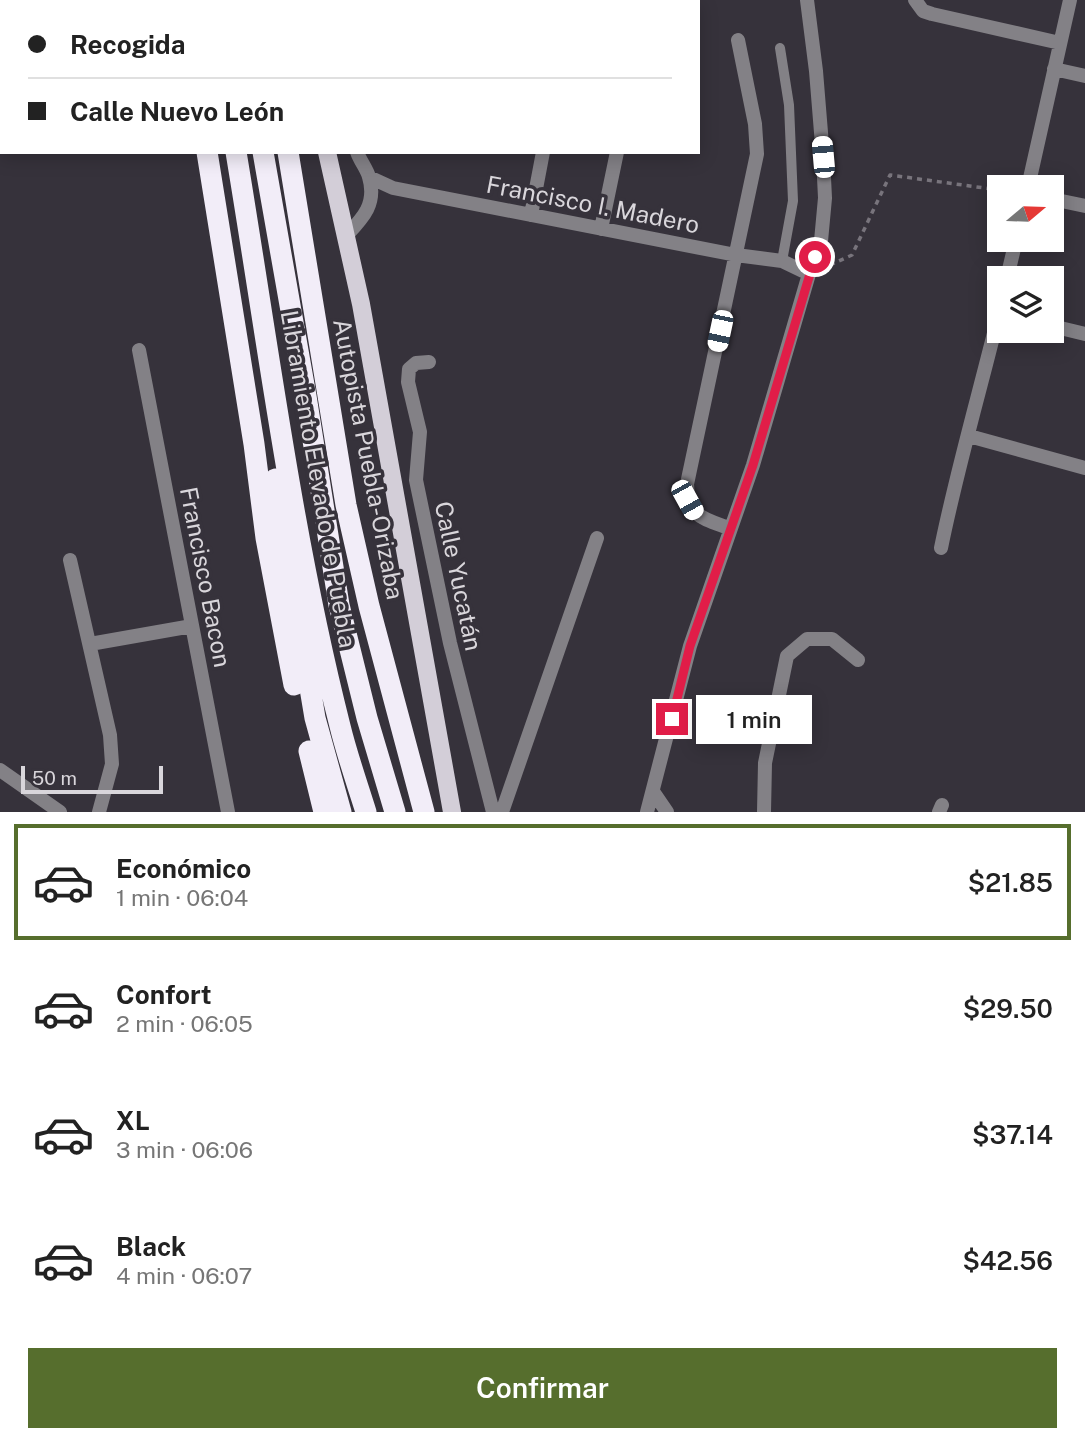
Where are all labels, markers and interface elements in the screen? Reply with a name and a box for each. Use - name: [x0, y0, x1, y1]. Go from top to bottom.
- text: Recogida: [70, 29, 185, 60]
- text: Calle Nuevo León: [70, 96, 284, 127]
- car: [811, 135, 836, 179]
- street label: Francisco I. Madero: [484, 170, 702, 238]
- north arrow: [987, 175, 1064, 252]
- map controls: [987, 175, 1064, 343]
- route start: [799, 241, 831, 273]
- button: layers: [987, 266, 1064, 343]
- street label: Libramiento Elevado de Puebla: [275, 308, 363, 650]
- car: [706, 308, 735, 354]
- street label: Autopista Puebla-Orizaba: [328, 316, 410, 602]
- car: [668, 477, 707, 523]
- street label: Francisco Bacon: [175, 484, 237, 670]
- street label: Calle Yucatán: [430, 499, 488, 653]
- callout: 1 min: [696, 694, 812, 744]
- route end: [656, 703, 688, 735]
- text: 1 min: [727, 706, 781, 733]
- scale bar: [21, 763, 163, 795]
- text: 50 m: [32, 767, 77, 789]
- icon: car: [32, 851, 95, 914]
- text: Económico: [116, 853, 251, 884]
- text: $21.85: [968, 867, 1053, 898]
- text: 1 min · 06:04: [116, 884, 248, 911]
- icon: car: [32, 977, 95, 1040]
- text: Confort: [116, 979, 212, 1010]
- text: $29.50: [963, 993, 1053, 1024]
- text: 2 min · 06:05: [116, 1010, 253, 1037]
- icon: car: [32, 1103, 95, 1166]
- text: XL: [116, 1105, 150, 1136]
- text: $37.14: [972, 1119, 1053, 1150]
- text: 3 min · 06:06: [116, 1136, 253, 1163]
- icon: car: [32, 1229, 95, 1292]
- text: Black: [116, 1231, 186, 1262]
- text: $42.56: [962, 1245, 1053, 1276]
- text: 4 min · 06:07: [116, 1262, 252, 1289]
- button: Confirmar: [28, 1348, 1057, 1428]

